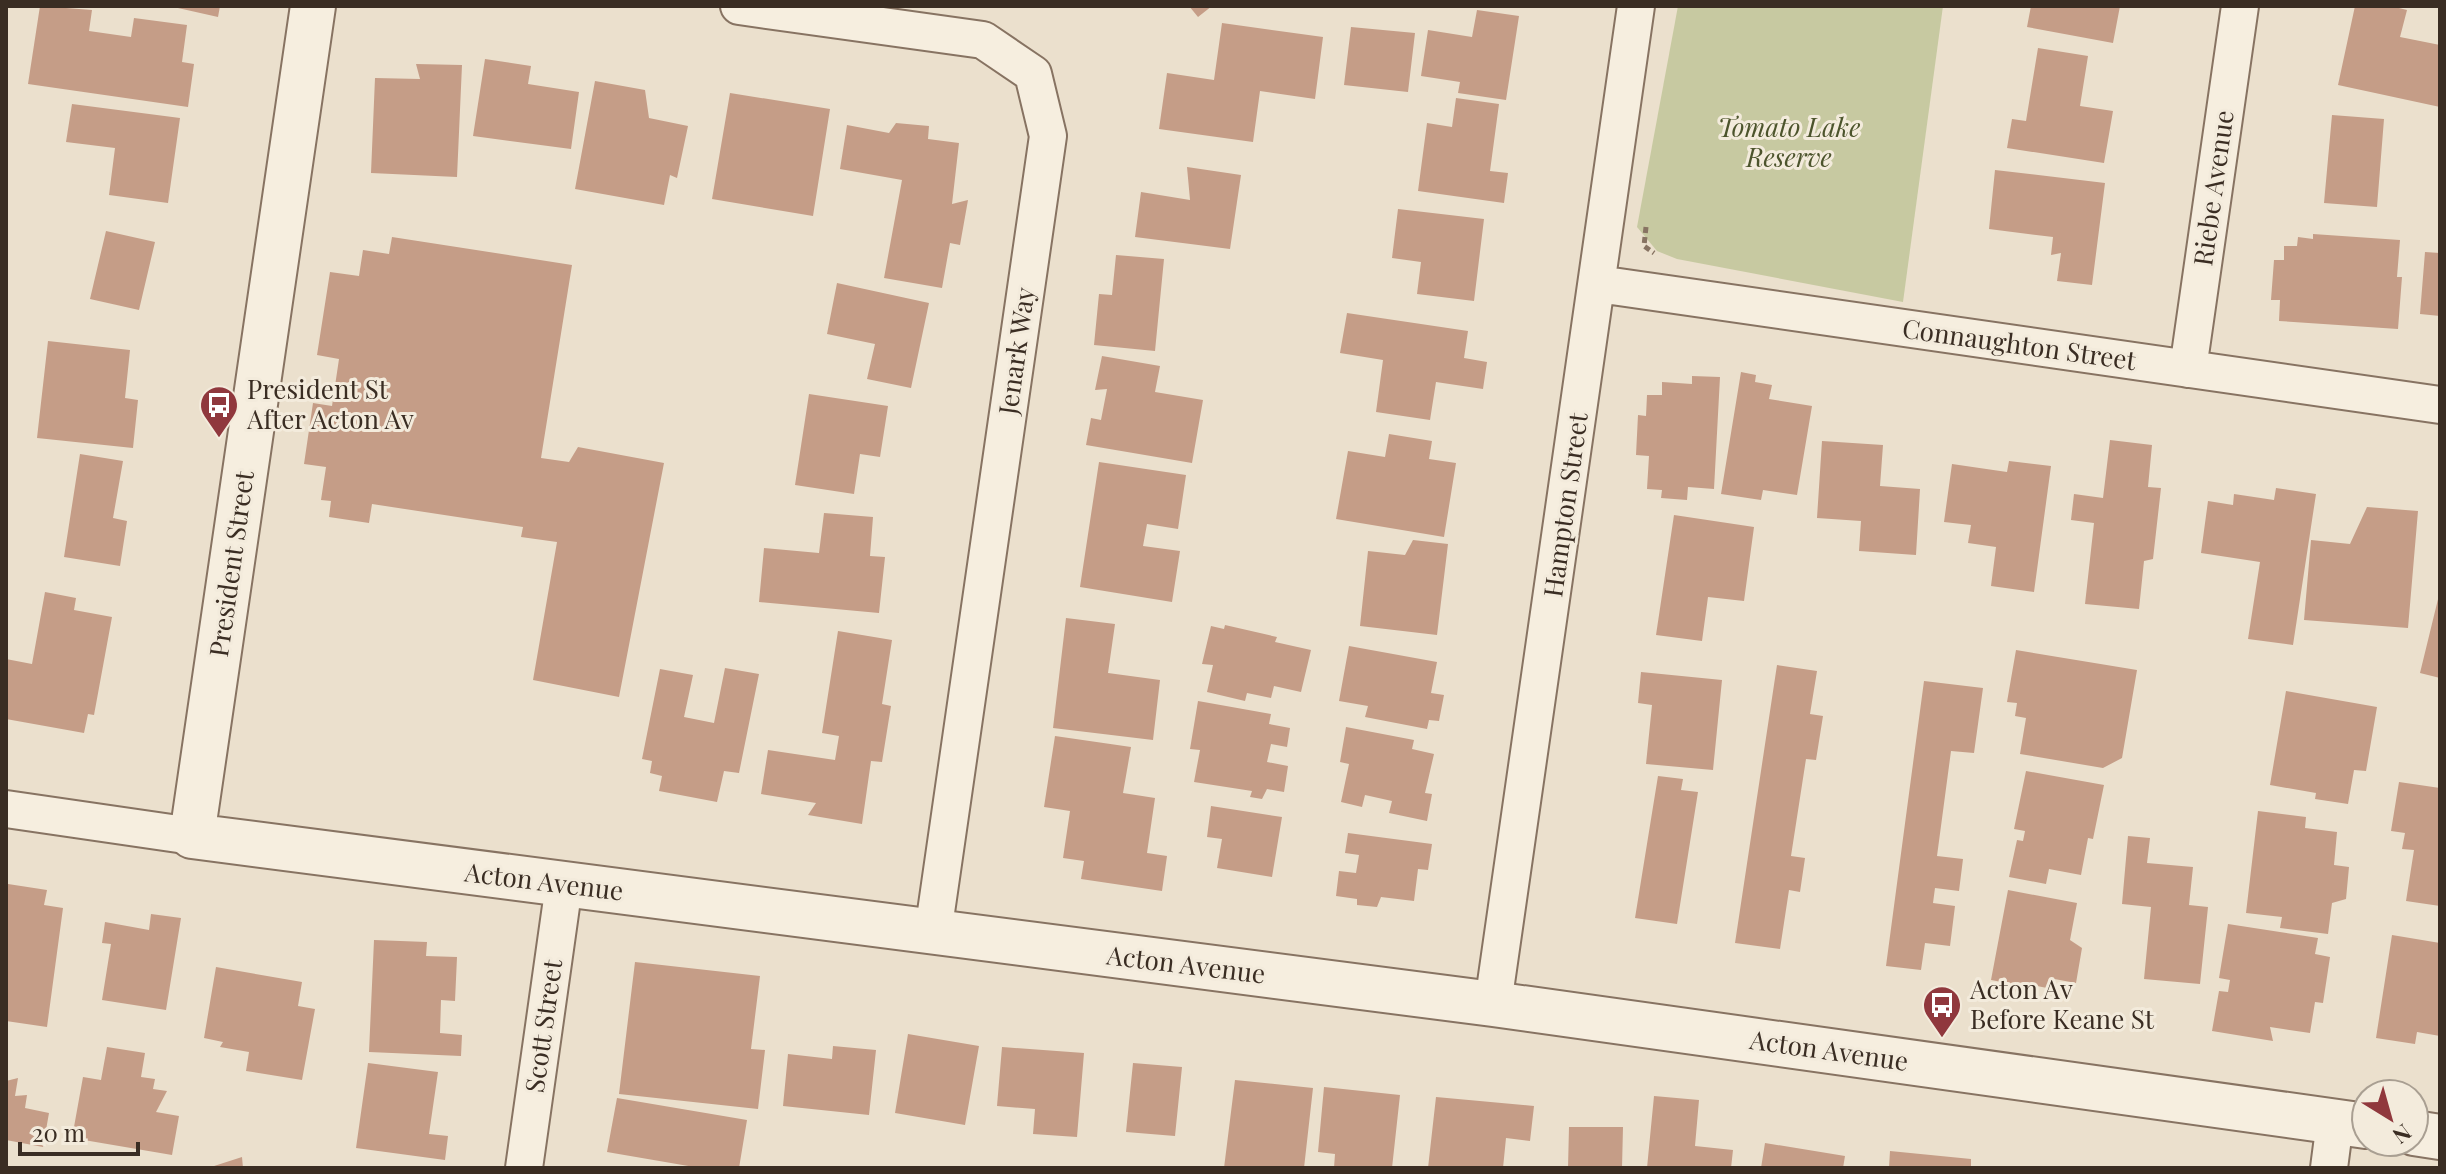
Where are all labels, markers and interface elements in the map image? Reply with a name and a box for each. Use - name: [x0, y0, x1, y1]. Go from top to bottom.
- street label: Riebe Avenue: [2184, 108, 2241, 268]
- park label: Tomato Lake Reserve: [1718, 109, 1860, 174]
- street label: Jenark Way: [989, 285, 1042, 418]
- street label: Connaughton Street: [1900, 310, 2139, 377]
- place label: President St After Acton Av: [246, 371, 414, 436]
- bus stop icon: President St After Acton Av: [198, 384, 240, 439]
- street label: Hampton Street: [1534, 409, 1595, 599]
- street label: President Street: [200, 468, 261, 659]
- street label: Acton Avenue: [462, 853, 625, 908]
- street label: Acton Avenue: [1104, 936, 1267, 991]
- street label: Scott Street: [516, 956, 569, 1095]
- place label: Acton Av Before Keane St: [1969, 971, 2155, 1036]
- bus stop icon: Acton Av Before Keane St: [1921, 984, 1963, 1039]
- street label: Acton Avenue: [1747, 1021, 1911, 1078]
- north arrow: [2350, 1078, 2430, 1158]
- scale bar: [20, 1106, 138, 1156]
- text: 20 m: [32, 1116, 85, 1148]
- text: N: [2387, 1118, 2418, 1152]

